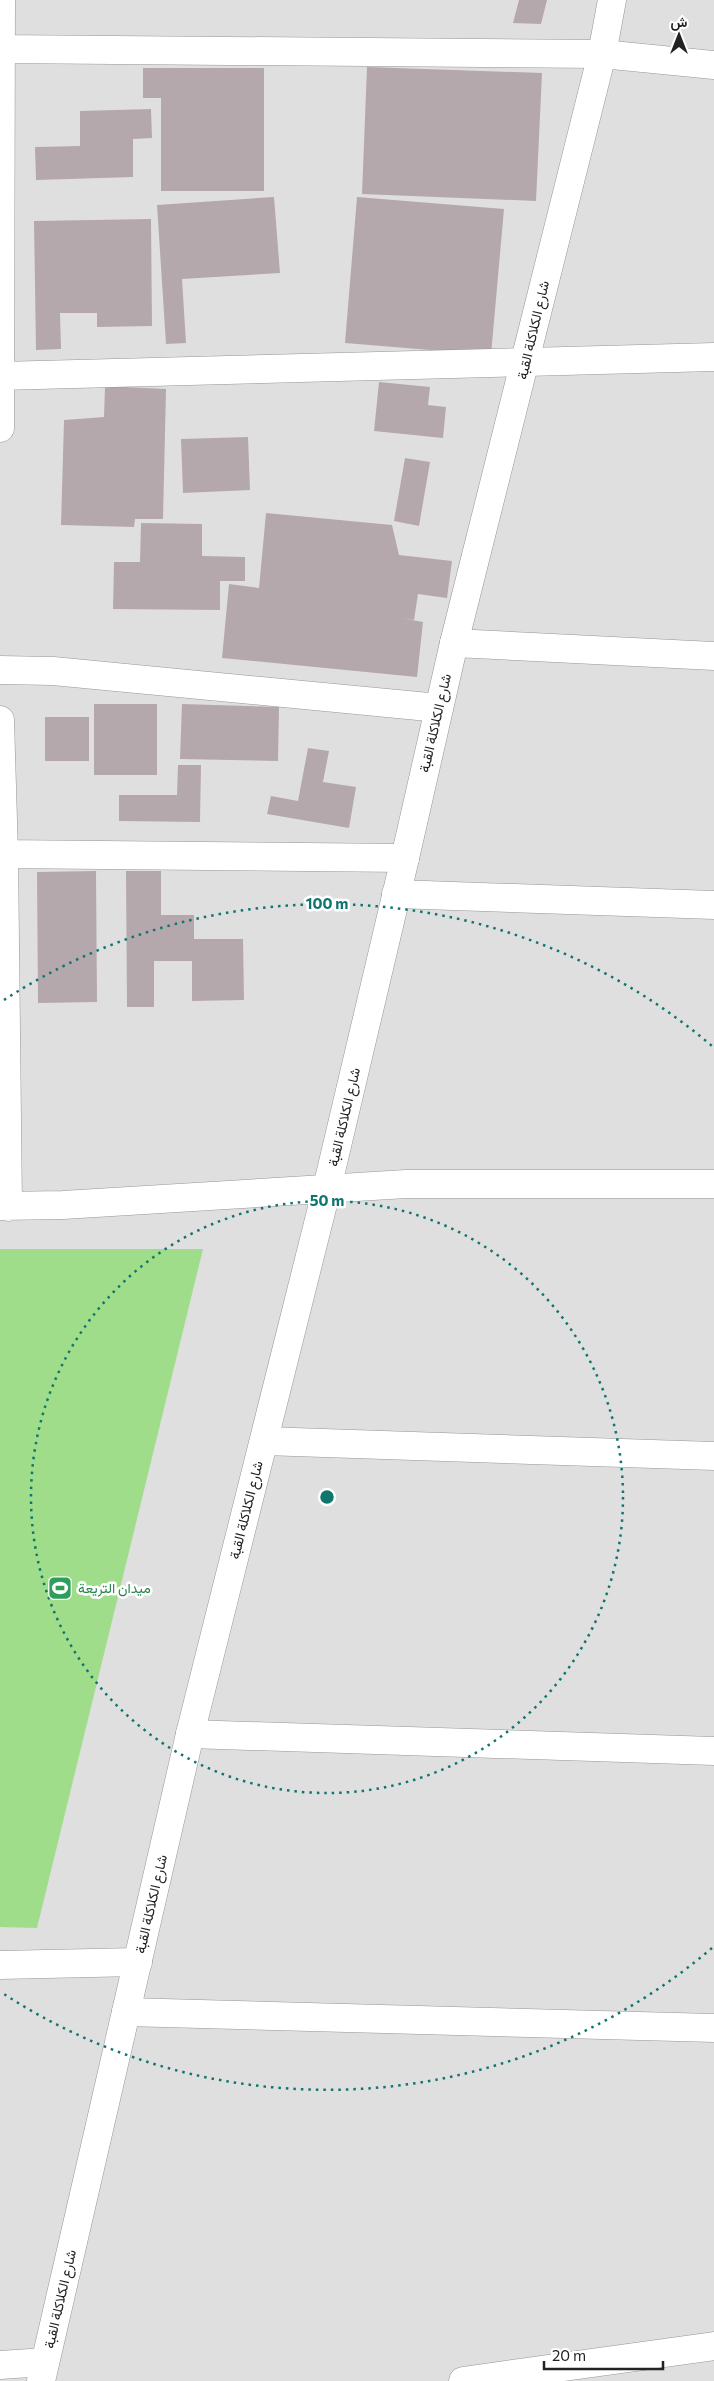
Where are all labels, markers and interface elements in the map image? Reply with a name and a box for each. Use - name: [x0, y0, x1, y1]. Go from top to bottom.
- north arrow: [654, 10, 704, 60]
- text: ش: [671, 13, 688, 31]
- street label: شارع الكلاكلة القبة: [513, 279, 555, 382]
- street label: شارع الكلاكلة القبة: [415, 672, 457, 775]
- text: 100 m: [306, 894, 348, 912]
- street label: شارع الكلاكلة القبة: [324, 1066, 366, 1169]
- text: 50 m: [310, 1191, 344, 1209]
- street label: شارع الكلاكلة القبة: [225, 1459, 269, 1562]
- centre of rings: [318, 1488, 336, 1506]
- sports icon: ميدان التريعة: [47, 1575, 73, 1601]
- place label: ميدان التريعة: [78, 1579, 151, 1597]
- street label: شارع الكلاكلة القبة: [131, 1853, 173, 1956]
- street label: شارع الكلاكلة القبة: [40, 2248, 82, 2351]
- scale bar: [544, 2338, 663, 2370]
- text: 20 m: [552, 2346, 586, 2364]

